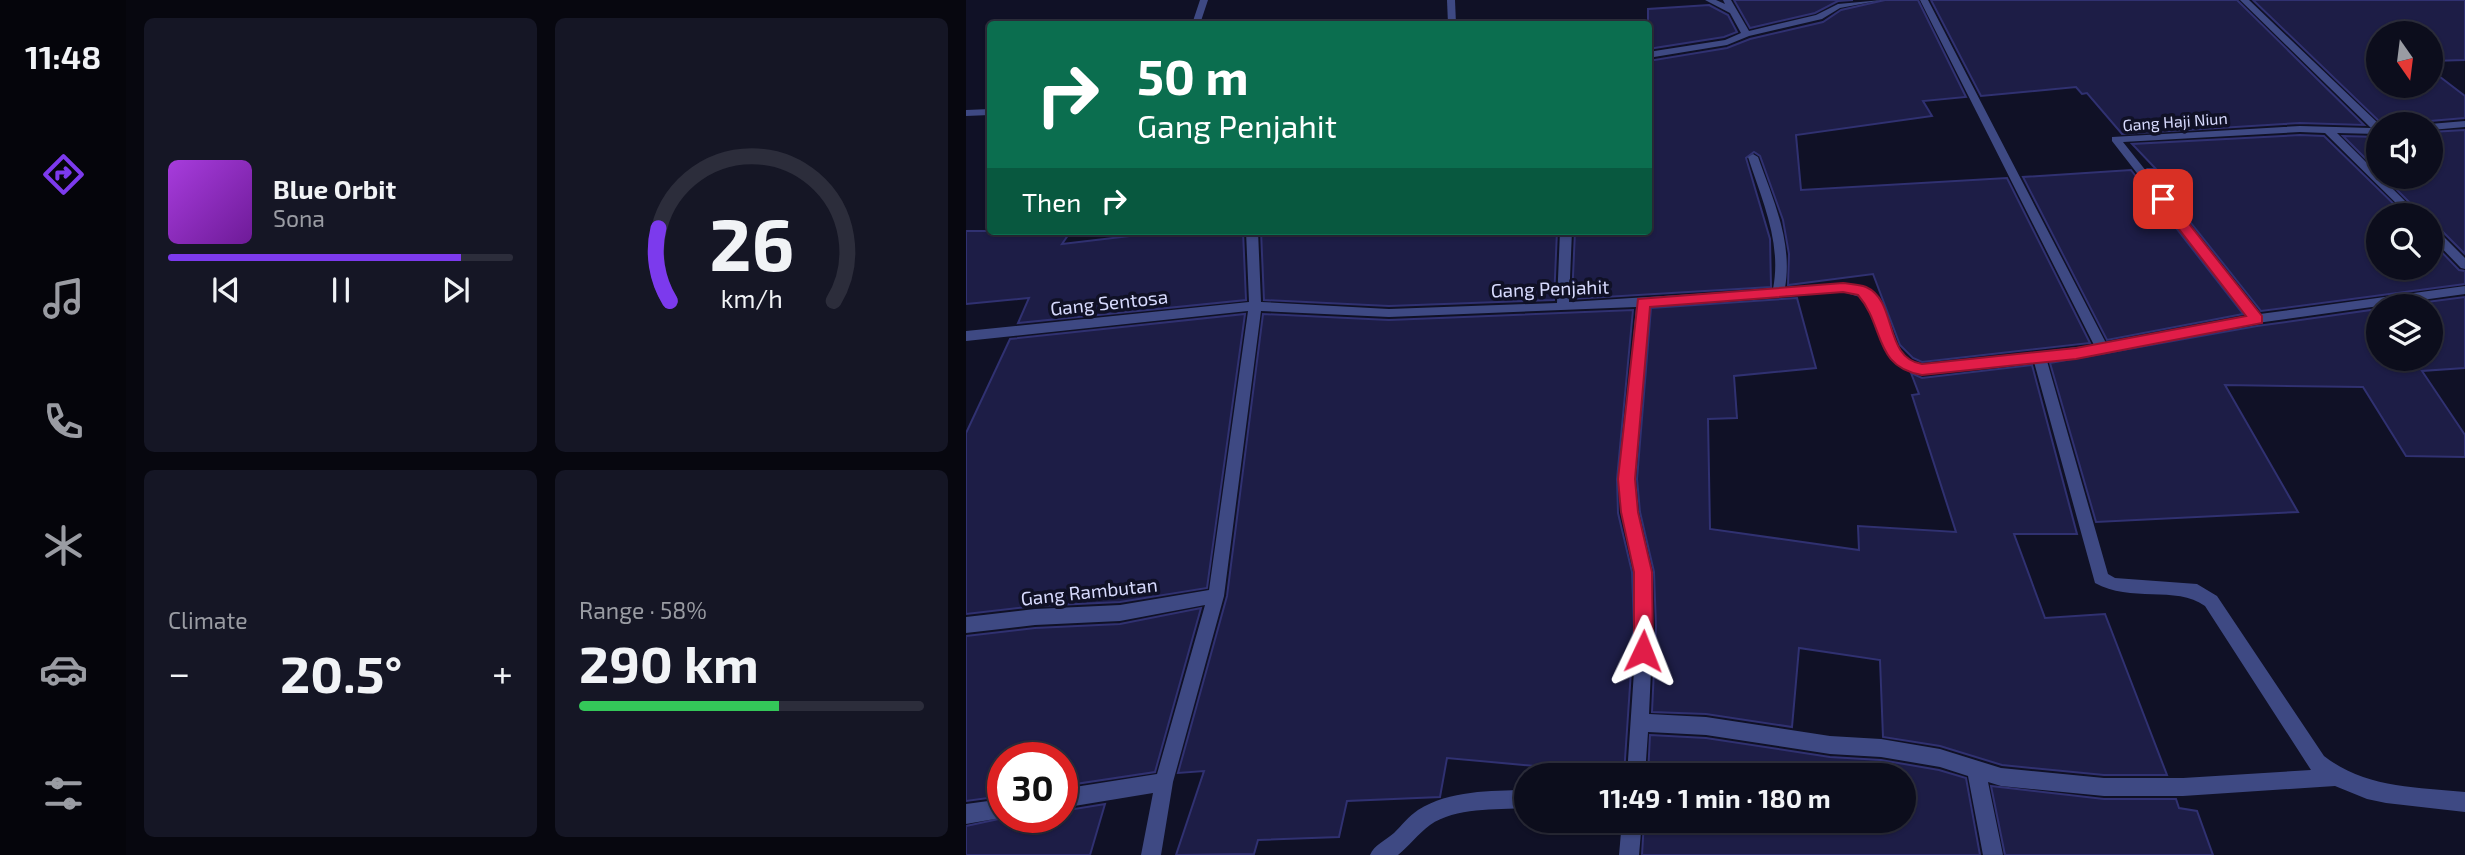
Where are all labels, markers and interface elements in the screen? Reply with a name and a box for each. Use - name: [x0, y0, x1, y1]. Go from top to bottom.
- north arrow: [2366, 21, 2443, 98]
- map controls: [2366, 21, 2443, 371]
- text: 11:48: [25, 37, 101, 75]
- text: 50 m: [1137, 46, 1249, 105]
- icon: right: [1022, 49, 1113, 140]
- text: Gang Penjahit: [1137, 106, 1337, 144]
- street label: Gang Haji Niun: [2122, 108, 2228, 135]
- button: sound: [2366, 112, 2443, 189]
- icon: directions: [39, 150, 88, 199]
- pin: [2133, 169, 2193, 229]
- text: Blue Orbit: [273, 173, 396, 204]
- icon: arrive: [2144, 180, 2182, 218]
- icon: right: [1095, 182, 1133, 220]
- text: Then: [1022, 186, 1081, 217]
- text: 26: [709, 198, 794, 286]
- button: search: [2366, 203, 2443, 280]
- text: Sona: [273, 204, 325, 232]
- icon: previous: [207, 271, 245, 309]
- icon: pause: [322, 271, 360, 309]
- icon: next: [437, 271, 475, 309]
- icon: music: [39, 274, 88, 323]
- street label: Gang Penjahit: [1490, 274, 1610, 302]
- text: km/h: [720, 283, 783, 313]
- street label: Gang Sentosa: [1049, 284, 1169, 320]
- button: layers: [2366, 294, 2443, 371]
- icon: phone: [39, 397, 88, 446]
- icon: climate: [39, 521, 88, 570]
- street label: Gang Rambutan: [1019, 572, 1159, 610]
- text: Range · 58%: [579, 596, 707, 624]
- text: Climate: [168, 606, 248, 634]
- position arrow: [1606, 614, 1680, 688]
- text: 290 km: [579, 631, 759, 693]
- text: 20.5°: [280, 641, 402, 703]
- icon: car: [39, 645, 88, 694]
- text: −: [168, 649, 190, 695]
- text: +: [492, 649, 513, 695]
- speed limit sign: 30: [987, 742, 1078, 833]
- icon: filters: [39, 769, 88, 818]
- text: 11:49 · 1 min · 180 m: [1599, 782, 1831, 813]

